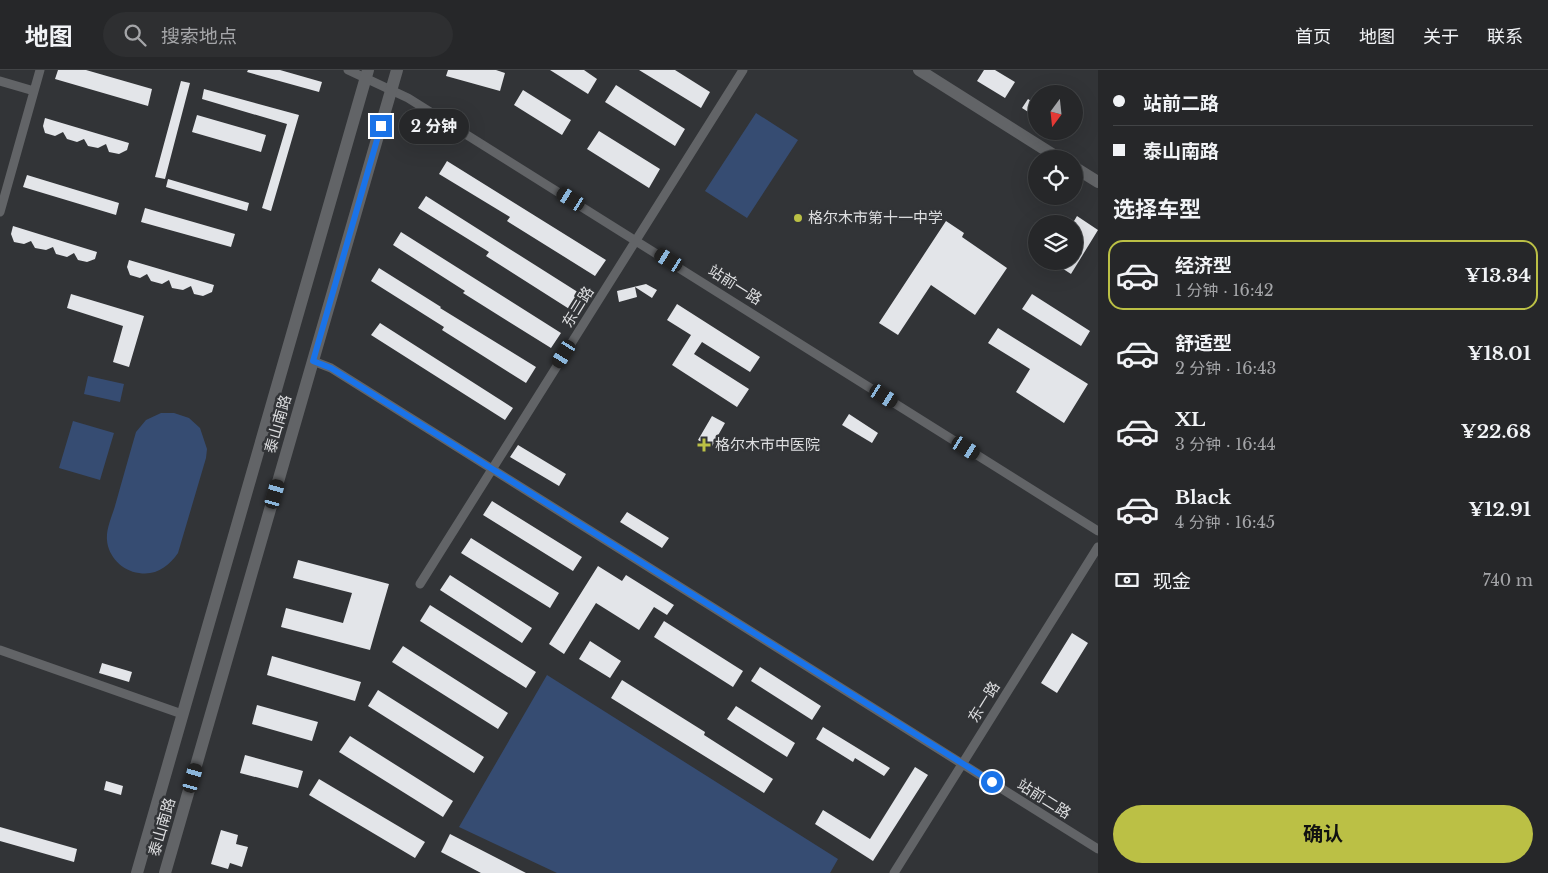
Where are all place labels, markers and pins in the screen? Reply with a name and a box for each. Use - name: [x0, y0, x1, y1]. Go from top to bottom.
- place label: 格尔木市第十一中学: [808, 208, 943, 227]
- marker: 格尔木市第十一中学: [792, 212, 804, 224]
- place label: 格尔木市中医院: [715, 435, 820, 454]
- marker: 格尔木市中医院: [697, 438, 711, 452]

